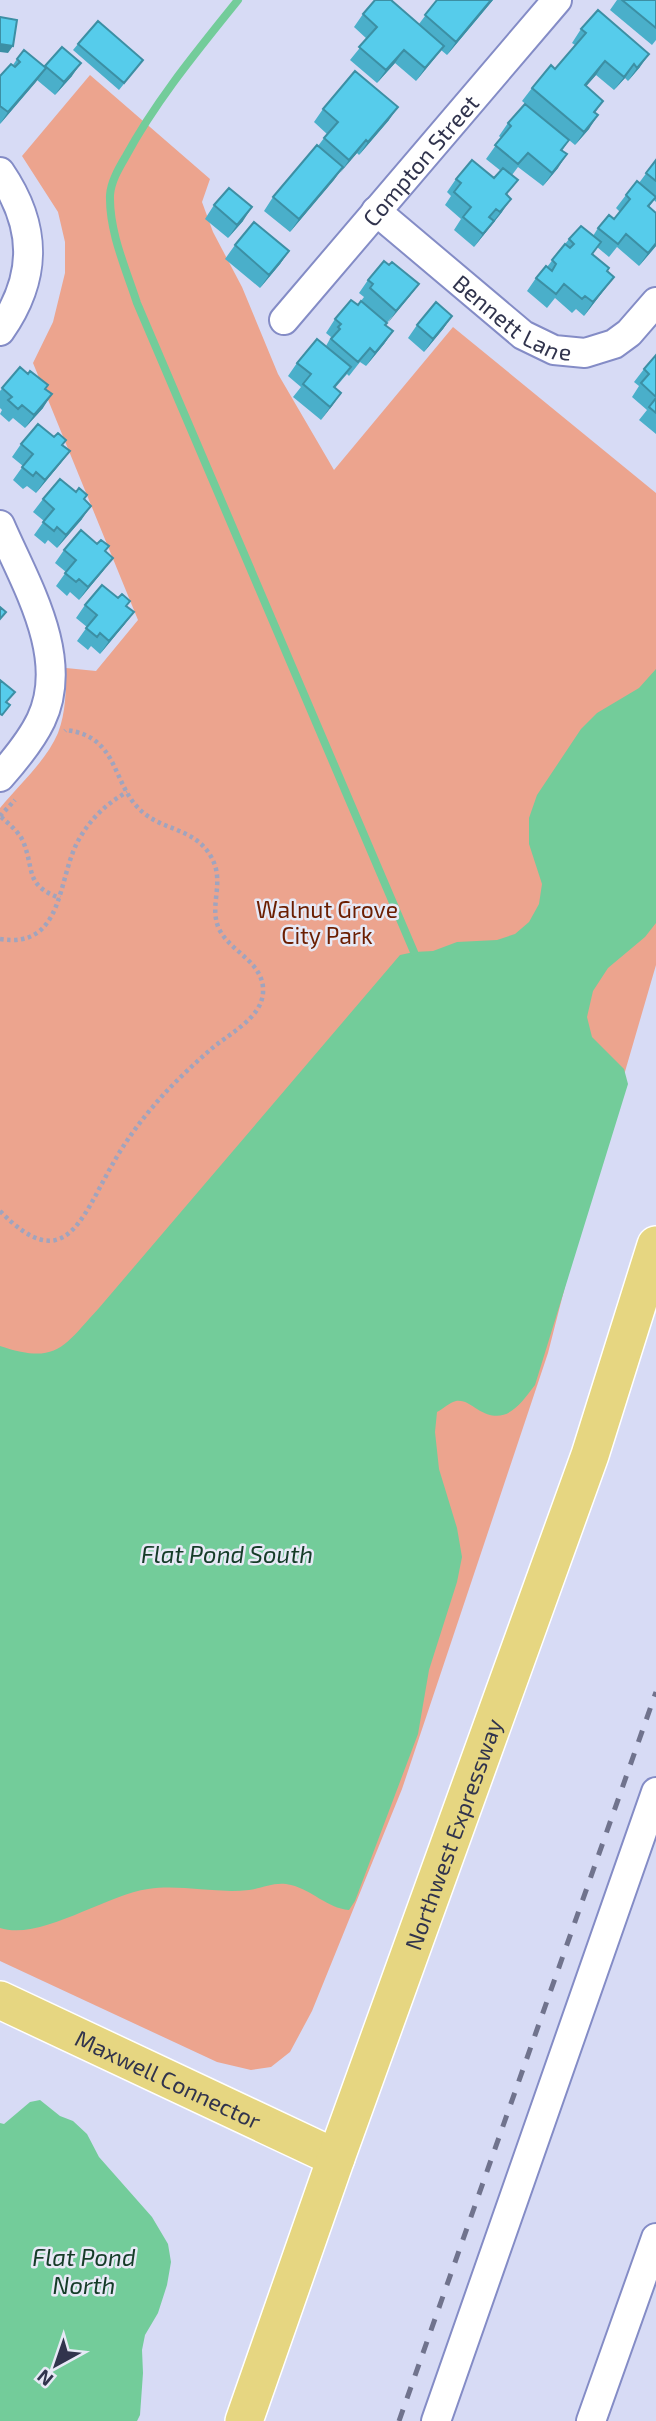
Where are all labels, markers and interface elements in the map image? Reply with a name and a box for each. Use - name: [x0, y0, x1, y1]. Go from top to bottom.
- street label: Compton Street: [356, 89, 484, 232]
- street label: Bennett Lane: [448, 268, 573, 366]
- park label: Walnut Grove City Park: [256, 895, 398, 949]
- water label: Flat Pond South: [141, 1539, 313, 1568]
- street label: Northwest Expressway: [398, 1714, 508, 1954]
- street label: Maxwell Connector: [71, 2023, 266, 2135]
- water label: Flat Pond North: [32, 2242, 136, 2299]
- north arrow: [21, 2330, 91, 2400]
- text: N: [32, 2365, 57, 2392]

